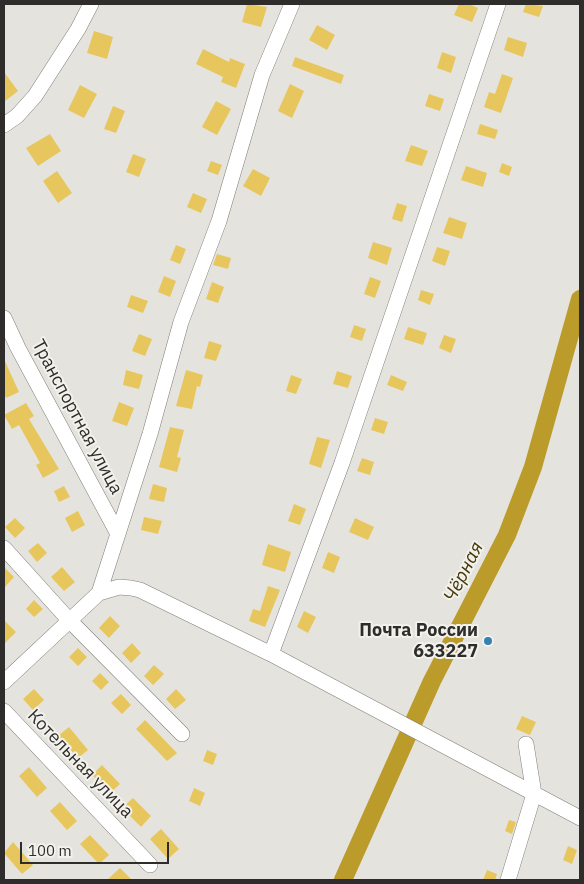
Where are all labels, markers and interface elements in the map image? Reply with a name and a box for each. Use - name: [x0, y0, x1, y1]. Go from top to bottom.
- street label: Транспортная улица: [27, 336, 127, 498]
- water label: Чёрная: [439, 538, 489, 606]
- place label: Почта России 633227: [359, 620, 478, 662]
- marker: Почта России 633227: [482, 635, 494, 647]
- street label: Котельная улица: [23, 705, 137, 823]
- scale bar: [22, 832, 171, 864]
- text: 100 m: [28, 841, 72, 860]

